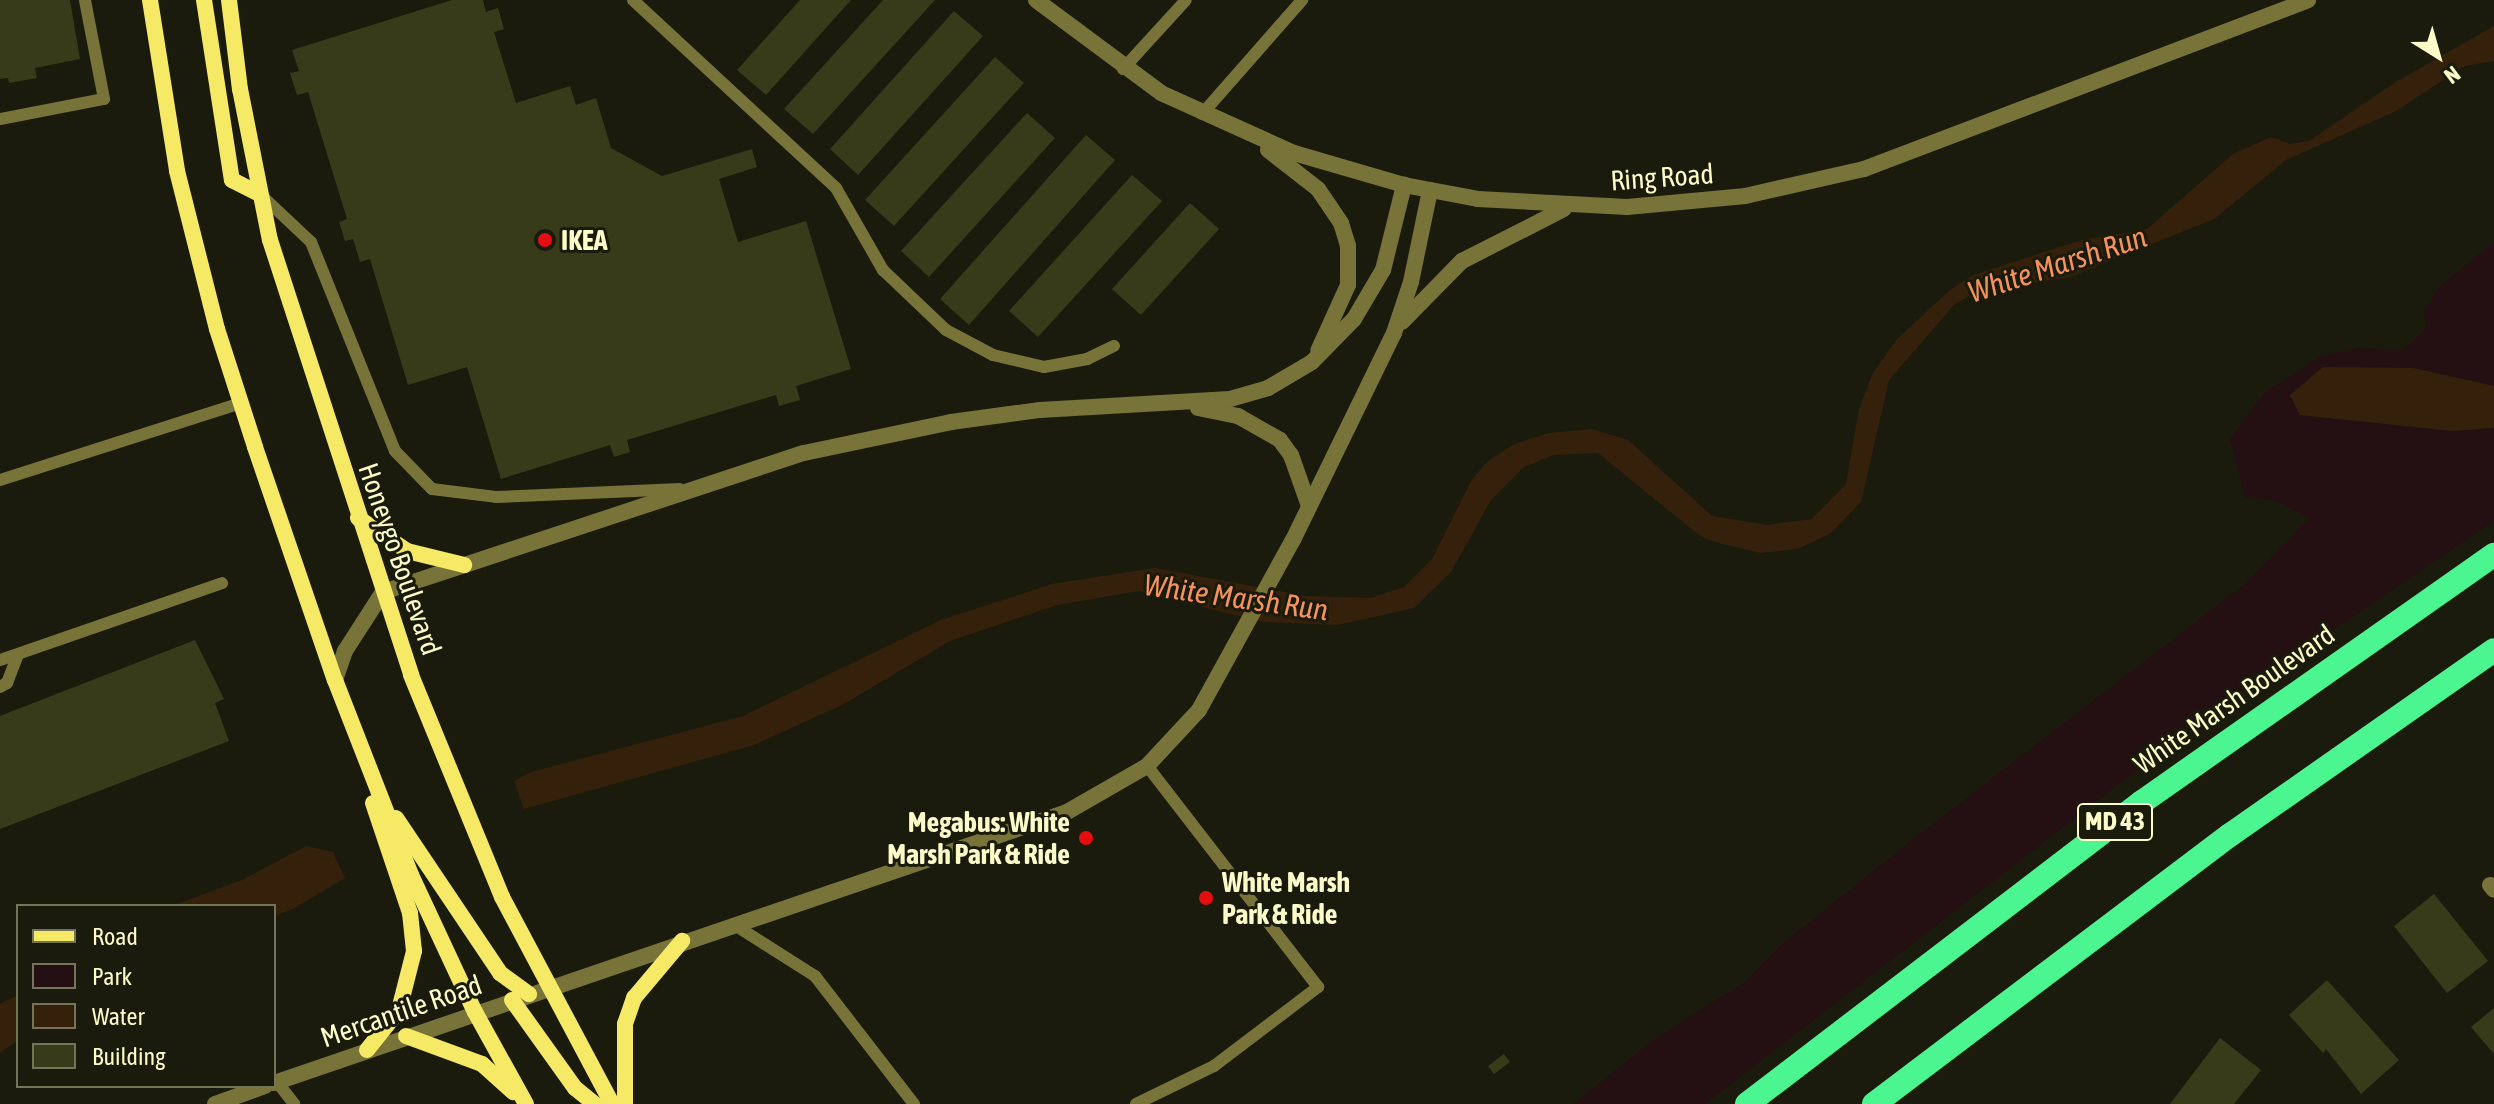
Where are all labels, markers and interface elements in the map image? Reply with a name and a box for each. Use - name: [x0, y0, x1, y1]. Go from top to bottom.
- north arrow: [2398, 16, 2478, 96]
- text: N: [2439, 61, 2465, 89]
- street label: Ring Road: [1609, 157, 1715, 197]
- water label: White Marsh Run: [1963, 218, 2151, 310]
- place label: IKEA: [561, 223, 608, 257]
- marker: IKEA: [536, 231, 554, 249]
- street label: Honeygo Boulevard: [351, 459, 449, 659]
- water label: White Marsh Run: [1142, 566, 1330, 628]
- street label: White Marsh Boulevard: [2127, 617, 2341, 781]
- road number: MD 43: [2077, 800, 2153, 844]
- place label: Megabus: White Marsh Park & Ride: [887, 805, 1070, 871]
- marker: Megabus: White Marsh Park & Ride: [1077, 829, 1095, 847]
- place label: White Marsh Park & Ride: [1222, 865, 1350, 931]
- marker: White Marsh Park & Ride: [1197, 889, 1215, 907]
- legend: [16, 904, 276, 1088]
- text: Road: [92, 923, 138, 950]
- text: Park: [92, 963, 132, 990]
- street label: Mercantile Road: [316, 968, 486, 1054]
- text: Water: [92, 1003, 145, 1030]
- text: Building: [92, 1043, 165, 1070]

